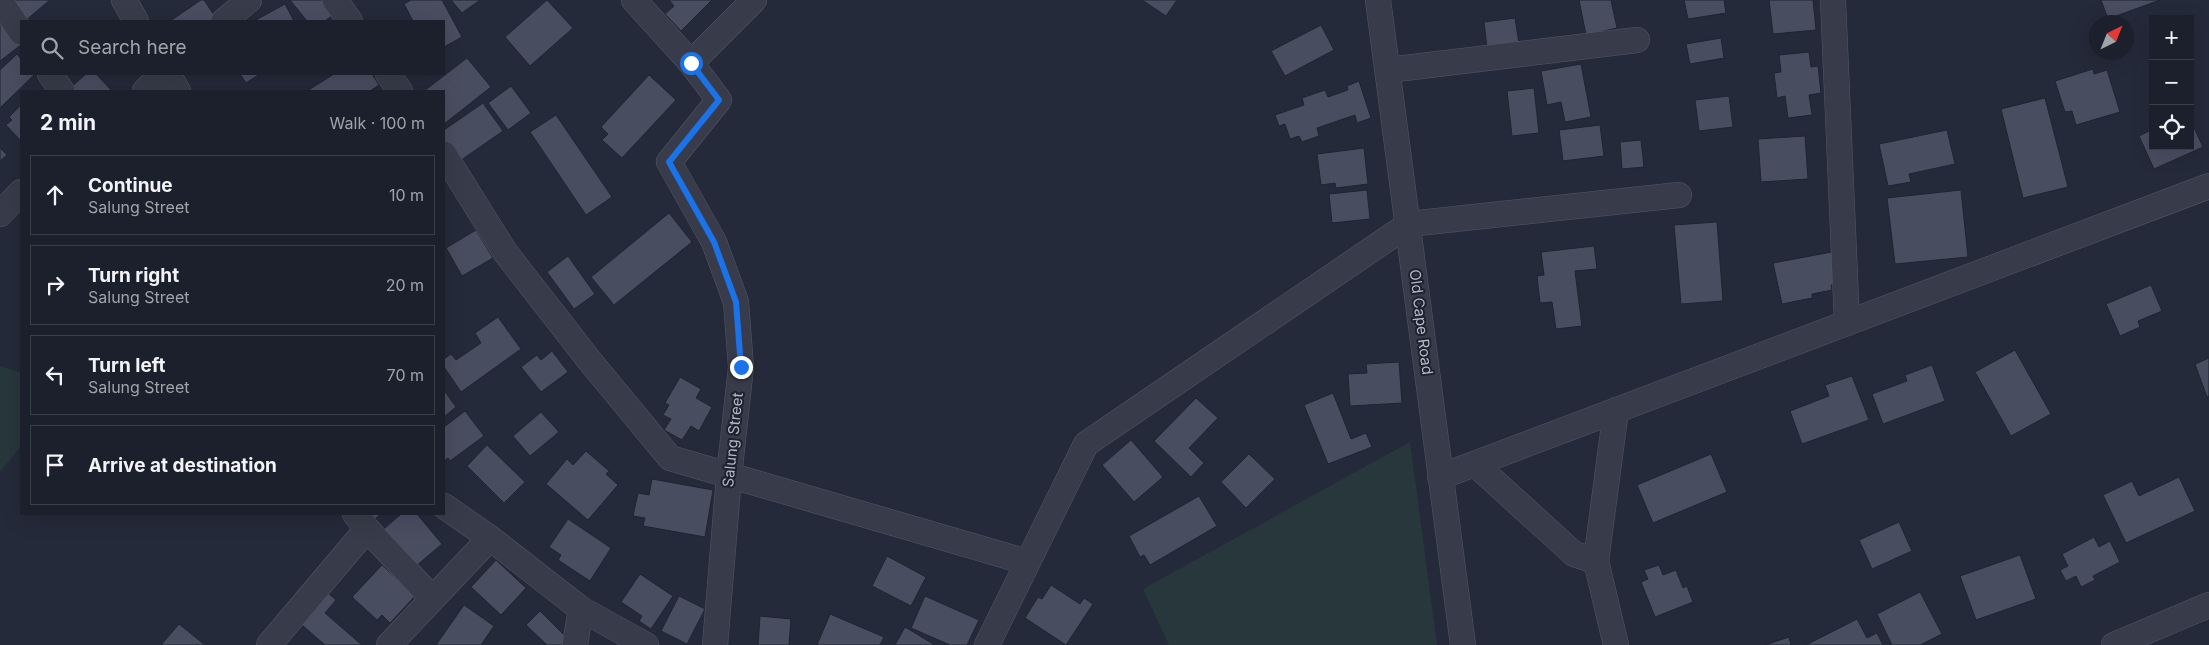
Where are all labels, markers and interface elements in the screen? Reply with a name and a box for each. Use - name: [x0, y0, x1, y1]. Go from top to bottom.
- north arrow: [2089, 15, 2134, 60]
- map controls: [2149, 15, 2194, 150]
- button: +: [2149, 15, 2194, 60]
- search box: [20, 20, 445, 75]
- icon: search: [38, 34, 66, 62]
- text: Search here: [78, 36, 187, 59]
- route start: [680, 52, 703, 75]
- button: −: [2149, 60, 2194, 105]
- button: locate: [2149, 105, 2194, 150]
- text: 2 min: [40, 110, 96, 135]
- text: Walk · 100 m: [330, 113, 425, 133]
- text: Continue: [88, 174, 173, 197]
- icon: ahead: [41, 181, 69, 209]
- text: 10 m: [389, 185, 424, 205]
- text: Salung Street: [88, 197, 190, 217]
- text: Turn right: [88, 264, 179, 287]
- street label: Old Cape Road: [1406, 268, 1437, 376]
- icon: right: [41, 271, 69, 299]
- text: 20 m: [386, 275, 424, 295]
- text: Salung Street: [88, 287, 190, 307]
- text: Turn left: [88, 354, 166, 377]
- route end: [730, 356, 753, 379]
- icon: left: [41, 361, 69, 389]
- text: 70 m: [387, 365, 424, 385]
- text: Salung Street: [88, 377, 190, 397]
- street label: Salung Street: [718, 392, 747, 488]
- icon: arrive: [41, 451, 69, 479]
- text: Arrive at destination: [88, 454, 277, 477]

